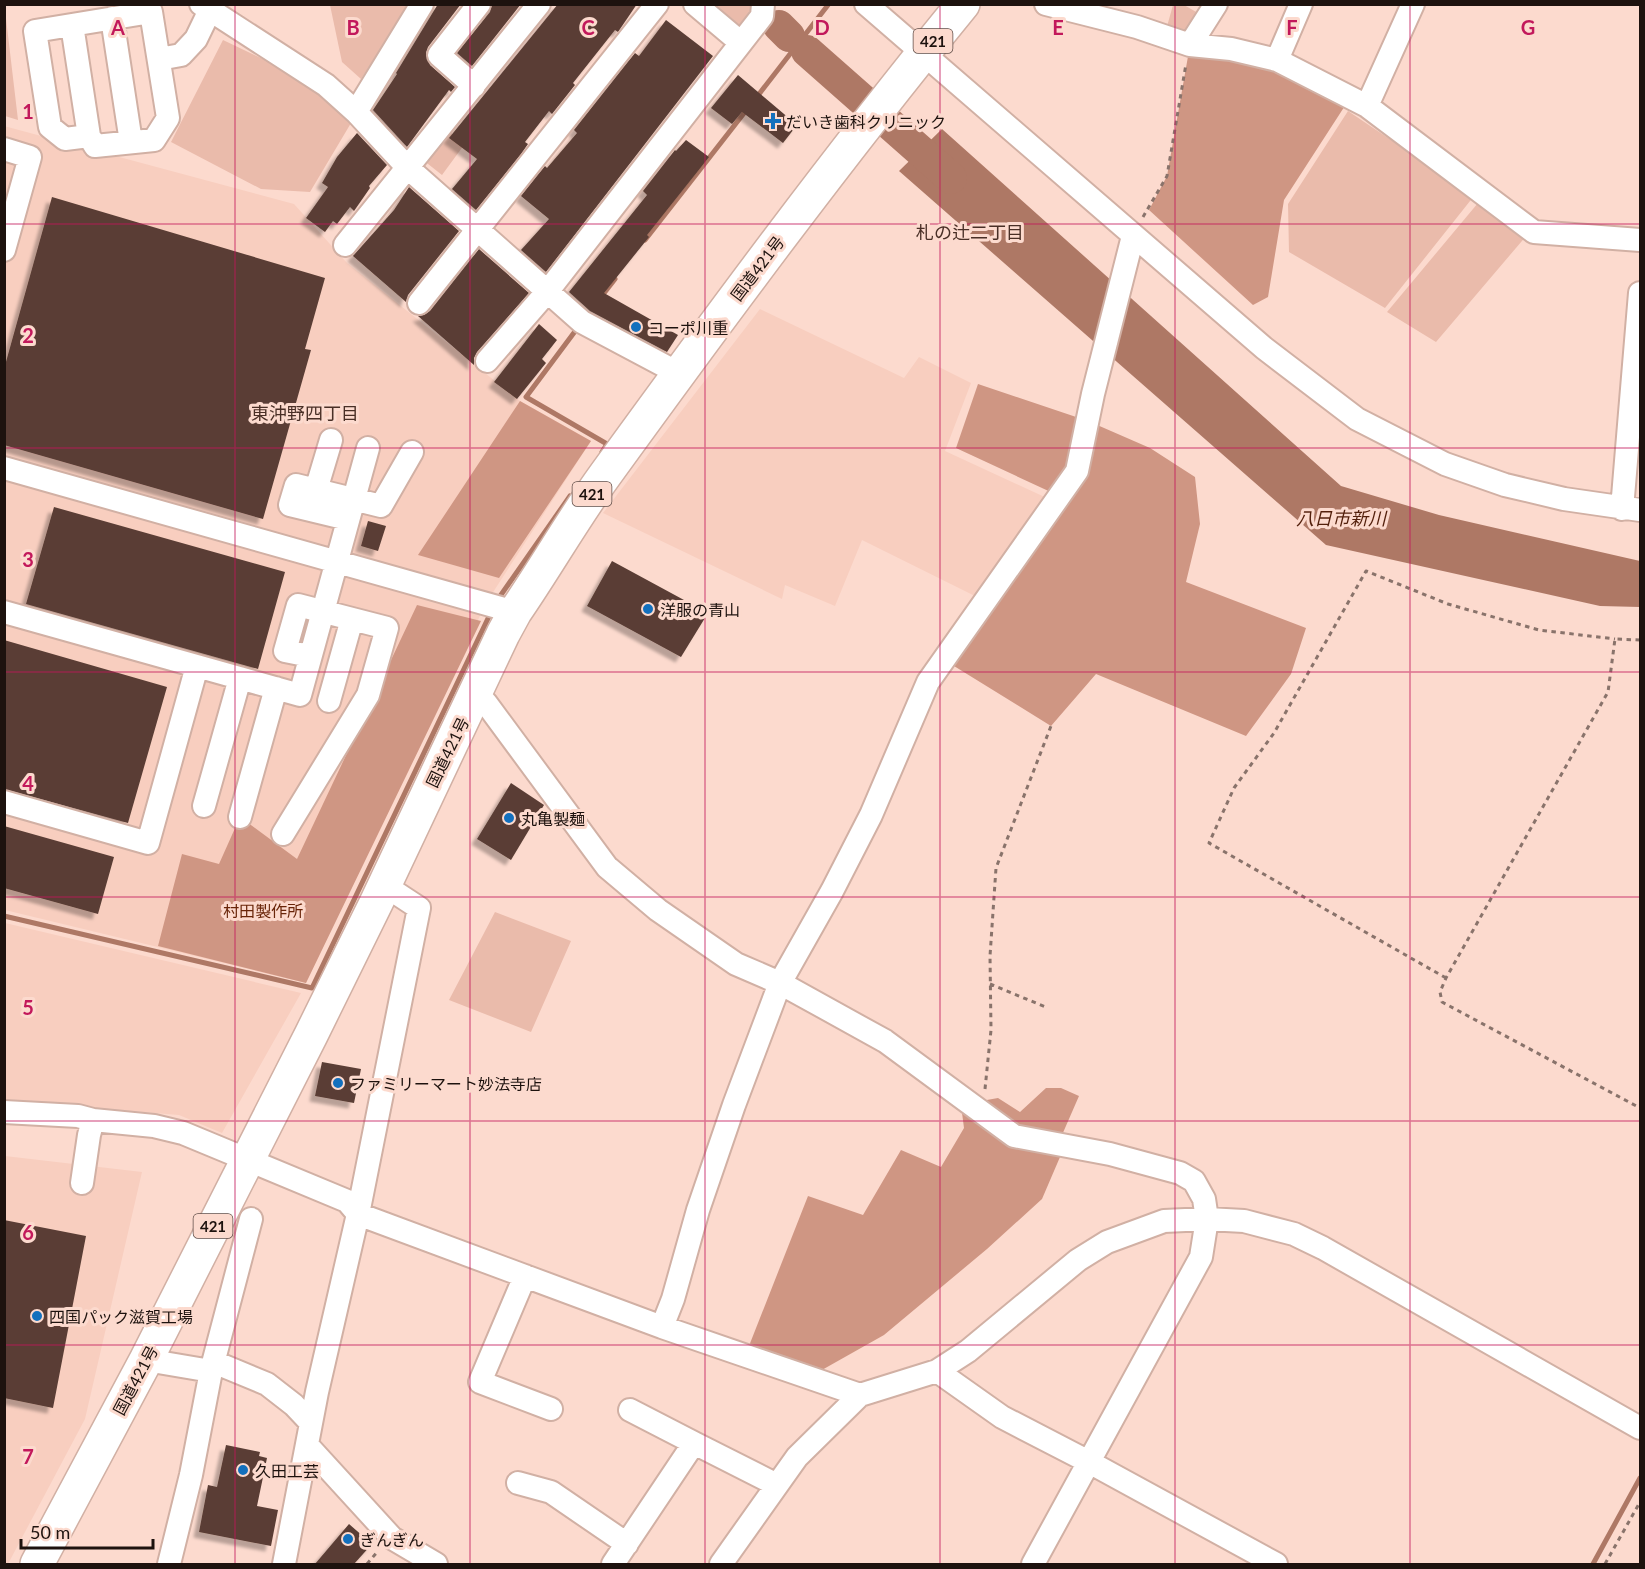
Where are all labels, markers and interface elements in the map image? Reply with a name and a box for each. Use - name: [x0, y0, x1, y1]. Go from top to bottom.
- text: A: [110, 15, 125, 39]
- text: B: [346, 15, 360, 39]
- text: C: [581, 15, 595, 39]
- text: D: [814, 15, 830, 39]
- text: E: [1052, 15, 1064, 39]
- text: F: [1286, 15, 1298, 39]
- text: G: [1521, 15, 1535, 39]
- road number: 421: [914, 29, 952, 53]
- text: 1: [22, 99, 34, 123]
- marker: だいき歯科クリニック: [764, 112, 782, 130]
- place label: だいき歯科クリニック: [786, 112, 946, 131]
- district label: 札の辻二丁目: [916, 221, 1024, 243]
- street label: 国道421号: [727, 232, 787, 304]
- place label: コーポ川重: [648, 318, 728, 337]
- marker: コーポ川重: [629, 320, 643, 334]
- text: 2: [22, 323, 34, 347]
- district label: 東沖野四丁目: [251, 402, 359, 424]
- road number: 421: [572, 482, 612, 506]
- water label: 八日市新川: [1296, 507, 1388, 529]
- text: 3: [22, 547, 34, 571]
- place label: 洋服の青山: [660, 600, 740, 619]
- marker: 洋服の青山: [641, 602, 655, 616]
- street label: 国道421号: [422, 714, 472, 790]
- text: 4: [22, 771, 34, 795]
- place label: 丸亀製麺: [521, 809, 585, 828]
- marker: 丸亀製麺: [502, 811, 516, 825]
- park label: 村田製作所: [223, 901, 303, 920]
- text: 5: [22, 995, 34, 1019]
- place label: ファミリーマート妙法寺店: [350, 1074, 542, 1093]
- marker: ファミリーマート妙法寺店: [331, 1076, 345, 1090]
- road number: 421: [194, 1214, 232, 1238]
- text: 6: [22, 1220, 34, 1244]
- place label: 四国パック滋賀工場: [49, 1307, 193, 1326]
- marker: 四国パック滋賀工場: [30, 1309, 44, 1323]
- street label: 国道421号: [109, 1342, 161, 1418]
- text: 7: [22, 1444, 34, 1468]
- place label: 久田工芸: [255, 1461, 319, 1480]
- marker: 久田工芸: [236, 1463, 250, 1477]
- scale bar: [21, 1512, 153, 1550]
- text: 50 m: [30, 1521, 70, 1543]
- place label: ぎんぎん: [360, 1530, 424, 1549]
- marker: ぎんぎん: [341, 1532, 355, 1546]

